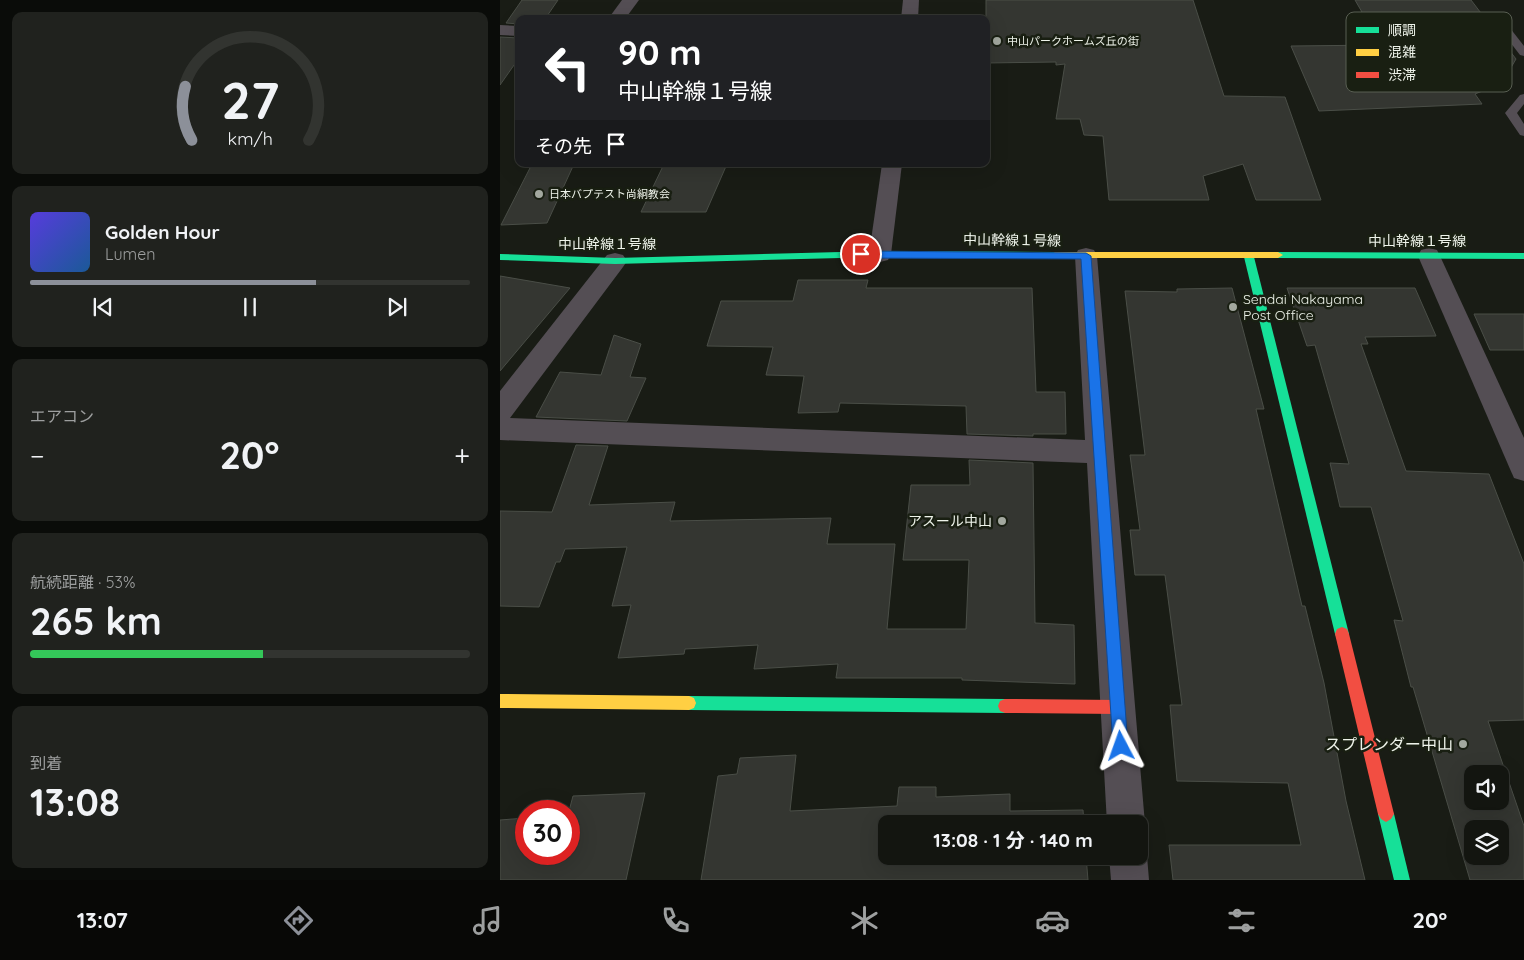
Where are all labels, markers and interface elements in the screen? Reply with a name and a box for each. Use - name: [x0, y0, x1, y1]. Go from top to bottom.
- legend: [1346, 12, 1512, 92]
- text: 順調: [1388, 21, 1416, 39]
- text: 90 m: [618, 30, 701, 74]
- place label: 中山パークホームズ丘の街: [1007, 34, 1139, 48]
- icon: left: [535, 35, 600, 100]
- marker: 中山パークホームズ丘の街: [991, 35, 1003, 47]
- text: 混雑: [1388, 43, 1416, 61]
- text: 渋滞: [1388, 66, 1416, 84]
- text: 27: [221, 67, 279, 132]
- text: 中山幹線１号線: [618, 77, 772, 105]
- text: km/h: [227, 127, 273, 149]
- icon: arrive: [602, 130, 630, 158]
- text: その先: [535, 134, 592, 158]
- place label: 日本バプテスト尚絅教会: [549, 187, 670, 201]
- marker: 日本バプテスト尚絅教会: [533, 188, 545, 200]
- text: Golden Hour: [105, 220, 220, 244]
- street label: 中山幹線１号線: [963, 230, 1061, 250]
- street label: 中山幹線１号線: [1368, 232, 1466, 250]
- pin: [840, 233, 882, 275]
- street label: 中山幹線１号線: [558, 235, 656, 253]
- icon: arrive: [847, 240, 875, 268]
- text: Lumen: [105, 244, 156, 264]
- place label: Sendai Nakayama Post Office: [1243, 290, 1363, 324]
- icon: previous: [89, 293, 117, 321]
- icon: pause: [236, 293, 264, 321]
- icon: next: [383, 293, 411, 321]
- marker: Sendai Nakayama Post Office: [1227, 301, 1239, 313]
- text: エアコン: [30, 406, 94, 426]
- text: 20°: [219, 431, 279, 479]
- text: −: [30, 438, 45, 473]
- text: +: [454, 438, 470, 473]
- place label: アスール中山: [908, 512, 992, 530]
- marker: アスール中山: [996, 515, 1008, 527]
- text: 航続距離 · 53%: [30, 572, 135, 592]
- text: 265 km: [30, 597, 162, 645]
- position arrow: [1094, 719, 1146, 771]
- place label: スプレンダー中山: [1325, 734, 1453, 754]
- marker: スプレンダー中山: [1457, 738, 1469, 750]
- text: 到着: [30, 753, 62, 773]
- map controls: [1464, 765, 1509, 865]
- button: sound: [1464, 765, 1509, 810]
- text: 13:08: [30, 778, 120, 826]
- speed limit sign: 30: [515, 800, 580, 865]
- button: layers: [1464, 820, 1509, 865]
- text: 13:08 · 1 分 · 140 m: [933, 828, 1093, 852]
- icon: directions: [281, 903, 316, 938]
- icon: music: [470, 903, 505, 938]
- icon: phone: [658, 903, 693, 938]
- icon: climate: [847, 903, 882, 938]
- icon: car: [1035, 903, 1070, 938]
- icon: filters: [1224, 903, 1259, 938]
- text: 13:07: [77, 906, 128, 934]
- text: 20°: [1412, 906, 1447, 934]

